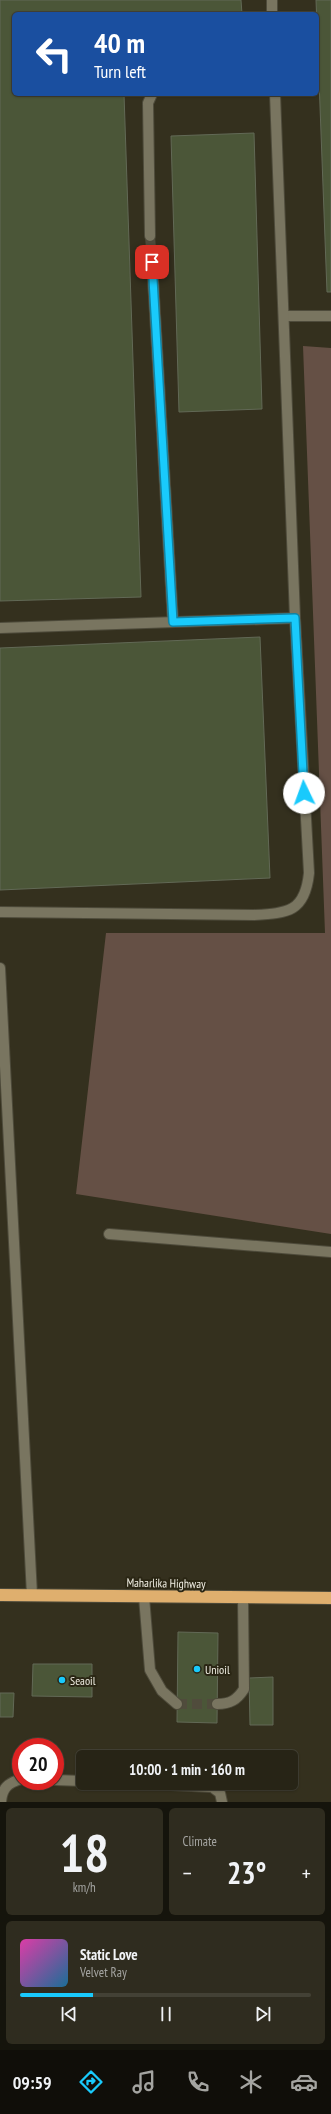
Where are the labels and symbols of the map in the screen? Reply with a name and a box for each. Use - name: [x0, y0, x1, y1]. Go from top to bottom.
- pin: [135, 245, 169, 279]
- position arrow: [283, 772, 325, 814]
- street label: Maharlika Highway: [126, 1575, 206, 1591]
- place label: Unioil: [205, 1662, 230, 1677]
- marker: Unioil: [192, 1664, 202, 1674]
- place label: Seaoil: [70, 1673, 96, 1688]
- marker: Seaoil: [57, 1675, 67, 1685]
- speed limit sign: 20: [12, 1738, 64, 1790]

